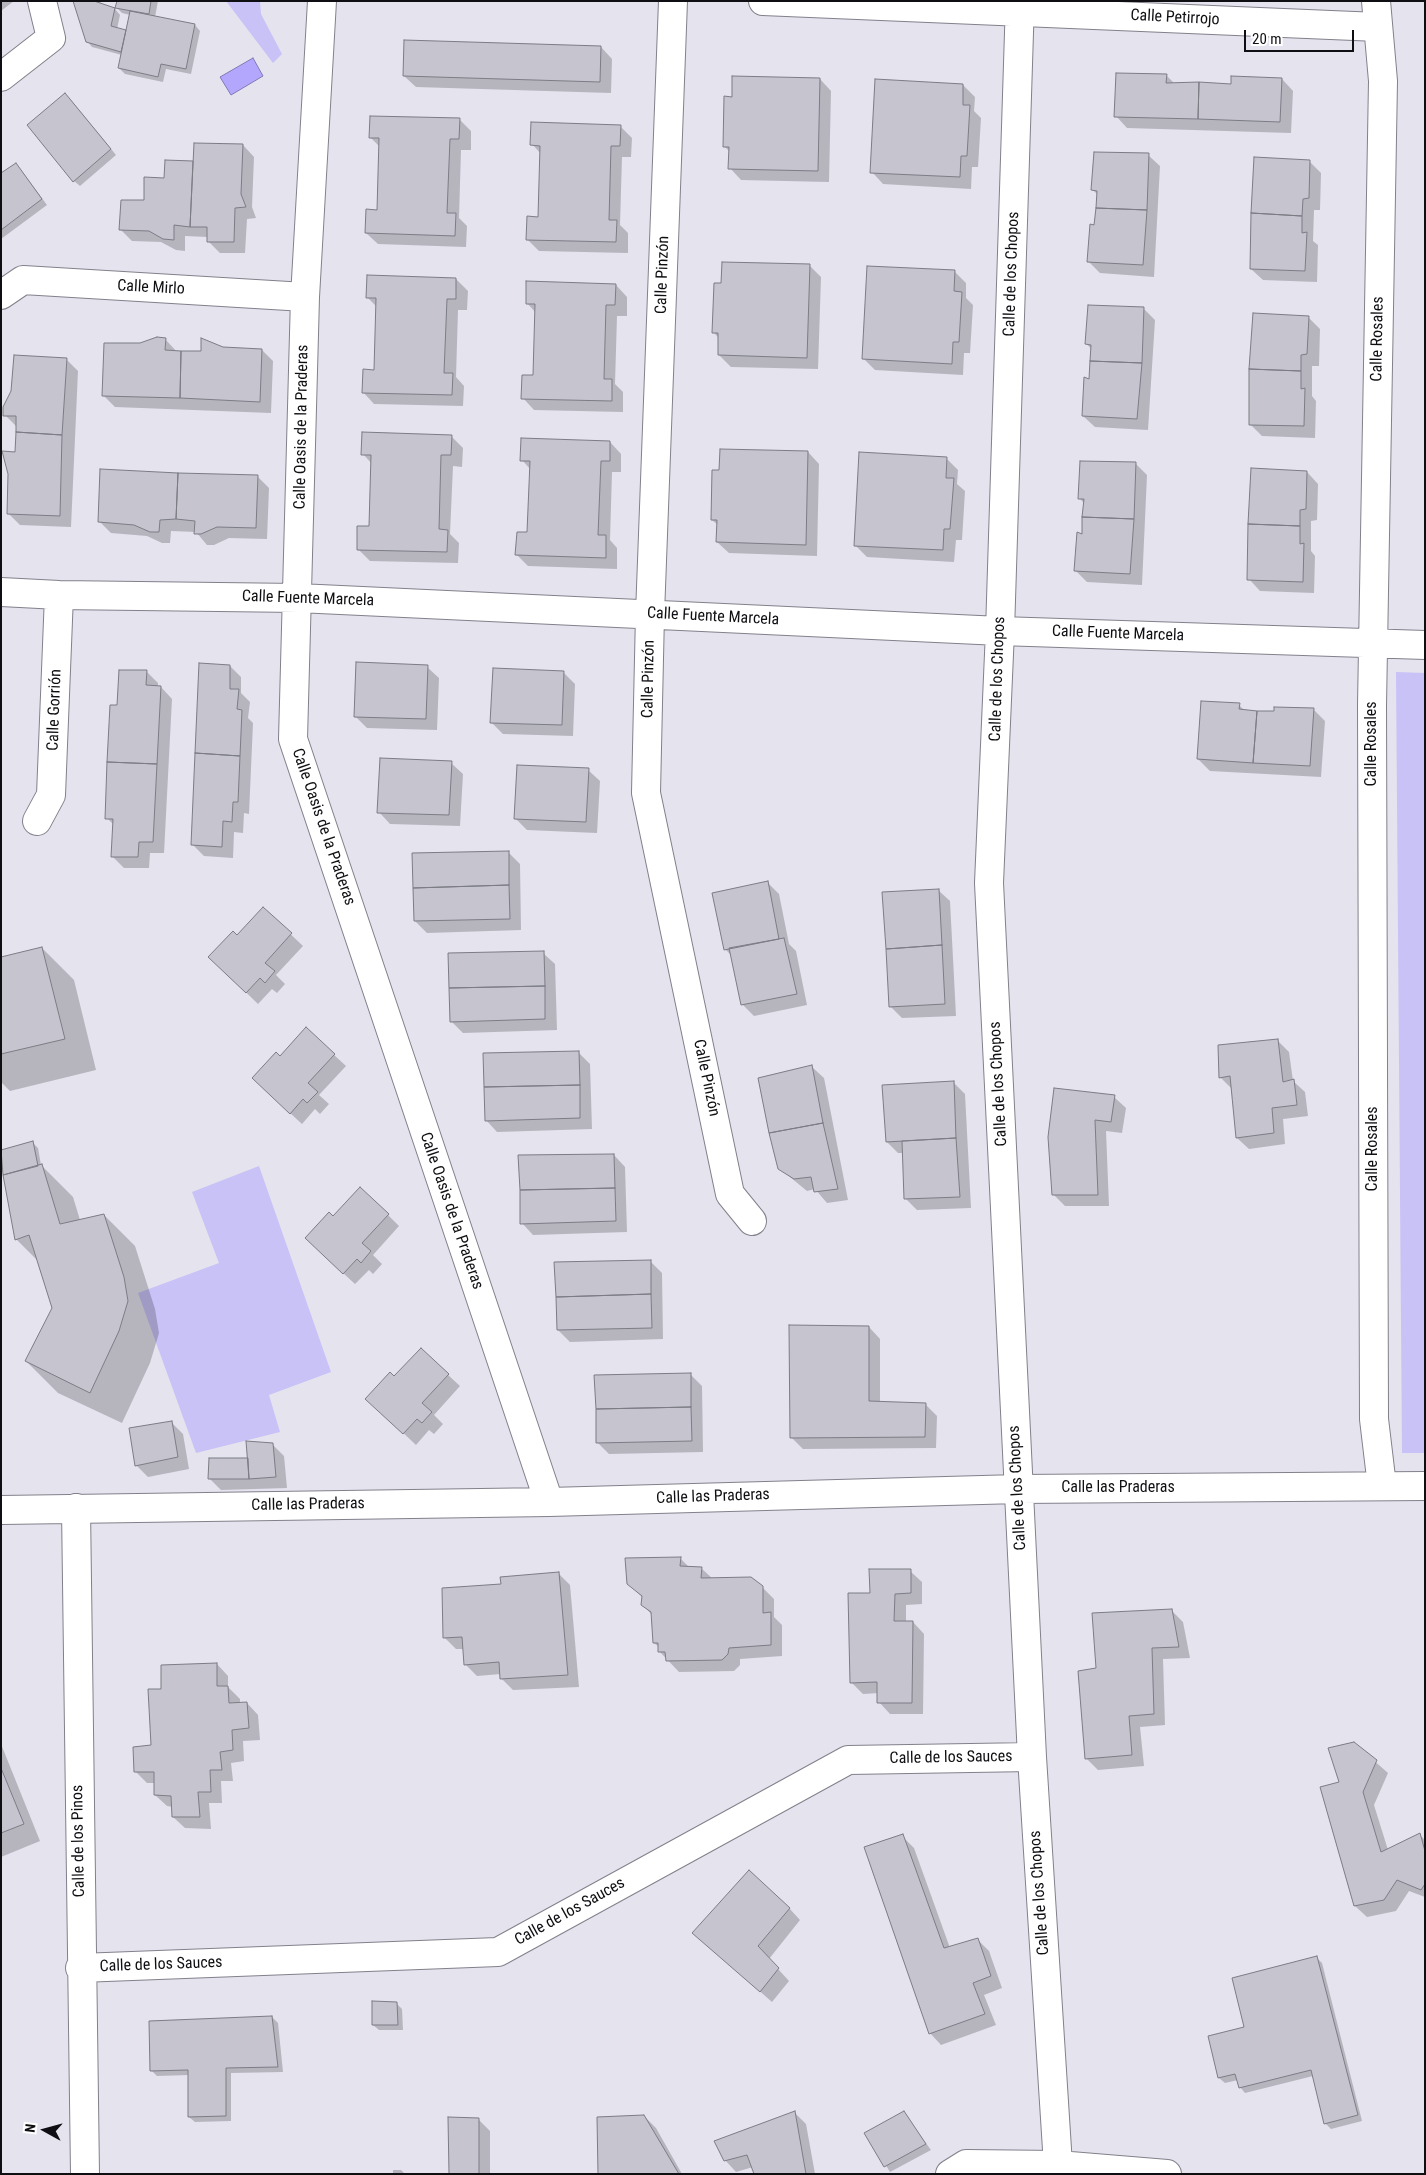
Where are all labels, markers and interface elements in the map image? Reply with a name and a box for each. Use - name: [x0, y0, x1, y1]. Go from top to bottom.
- street label: Calle Petirrojo: [1130, 6, 1220, 30]
- scale bar: [1246, 20, 1356, 52]
- text: 20 m: [1252, 30, 1282, 48]
- street label: Calle de los Chopos: [1000, 211, 1024, 337]
- street label: Calle Pinzón: [652, 236, 674, 314]
- street label: Calle Mirlo: [117, 277, 185, 299]
- street label: Calle Rosales: [1368, 296, 1388, 382]
- street label: Calle Oasis de la Praderas: [291, 345, 313, 509]
- street label: Calle Fuente Marcela: [242, 587, 374, 611]
- street label: Calle Fuente Marcela: [646, 604, 780, 630]
- street label: Calle de los Chopos: [986, 616, 1010, 742]
- street label: Calle Fuente Marcela: [1052, 622, 1184, 646]
- street label: Calle Pinzón: [639, 640, 659, 718]
- street label: Calle Gorrión: [44, 669, 66, 751]
- street label: Calle Rosales: [1362, 701, 1382, 787]
- street label: Calle Oasis de la Praderas: [287, 746, 359, 908]
- street label: Calle de los Chopos: [986, 1021, 1012, 1147]
- street label: Calle Pinzón: [688, 1038, 724, 1118]
- street label: Calle Rosales: [1363, 1106, 1383, 1192]
- street label: Calle Oasis de la Praderas: [415, 1130, 487, 1292]
- street label: Calle de los Chopos: [1005, 1425, 1031, 1551]
- street label: Calle las Praderas: [1061, 1478, 1175, 1498]
- street label: Calle las Praderas: [656, 1485, 770, 1509]
- street label: Calle las Praderas: [251, 1494, 365, 1516]
- street label: Calle de los Sauces: [889, 1747, 1013, 1769]
- street label: Calle de los Pinos: [68, 1785, 90, 1897]
- street label: Calle de los Chopos: [1026, 1830, 1054, 1956]
- street label: Calle de los Sauces: [512, 1874, 628, 1950]
- street label: Calle de los Sauces: [99, 1953, 223, 1977]
- north arrow: [20, 2105, 70, 2155]
- text: N: [22, 2123, 39, 2133]

